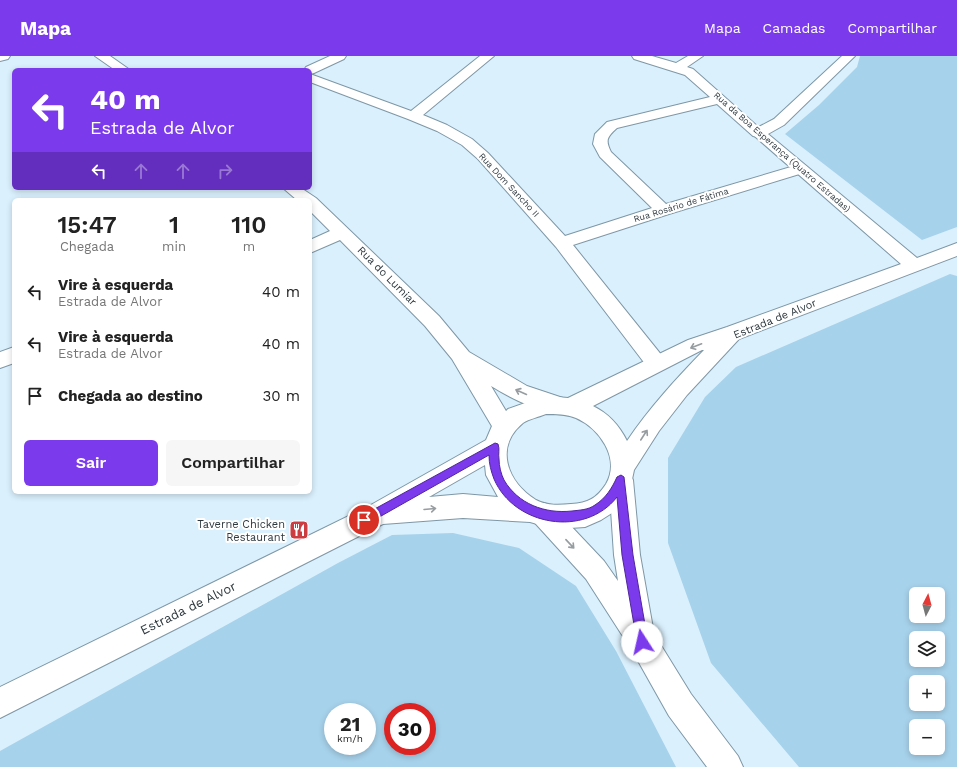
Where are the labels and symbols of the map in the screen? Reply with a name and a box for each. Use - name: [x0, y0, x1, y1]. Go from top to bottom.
- street label: Rua da Boa Esperança (Quatro Estradas): [712, 90, 852, 214]
- street label: Rua Dom Sancho II: [477, 151, 541, 219]
- street label: Rua Rosário de Fátima: [632, 186, 730, 224]
- street label: Rua do Lumiar: [355, 244, 420, 309]
- street label: Estrada de Alvor: [732, 296, 819, 342]
- one-way arrow: [690, 342, 702, 350]
- one-way arrow: [515, 388, 527, 395]
- one-way arrow: [640, 429, 648, 441]
- pin: [347, 503, 381, 537]
- one-way arrow: [423, 505, 436, 512]
- place label: Taverne Chicken Restaurant: [197, 518, 285, 544]
- restaurant icon: Taverne Chicken Restaurant: [288, 519, 310, 541]
- one-way arrow: [565, 539, 575, 549]
- street label: Estrada de Alvor: [138, 578, 238, 638]
- north arrow: [909, 587, 945, 623]
- position arrow: [621, 621, 663, 663]
- speed limit sign: 30: [384, 703, 436, 755]

